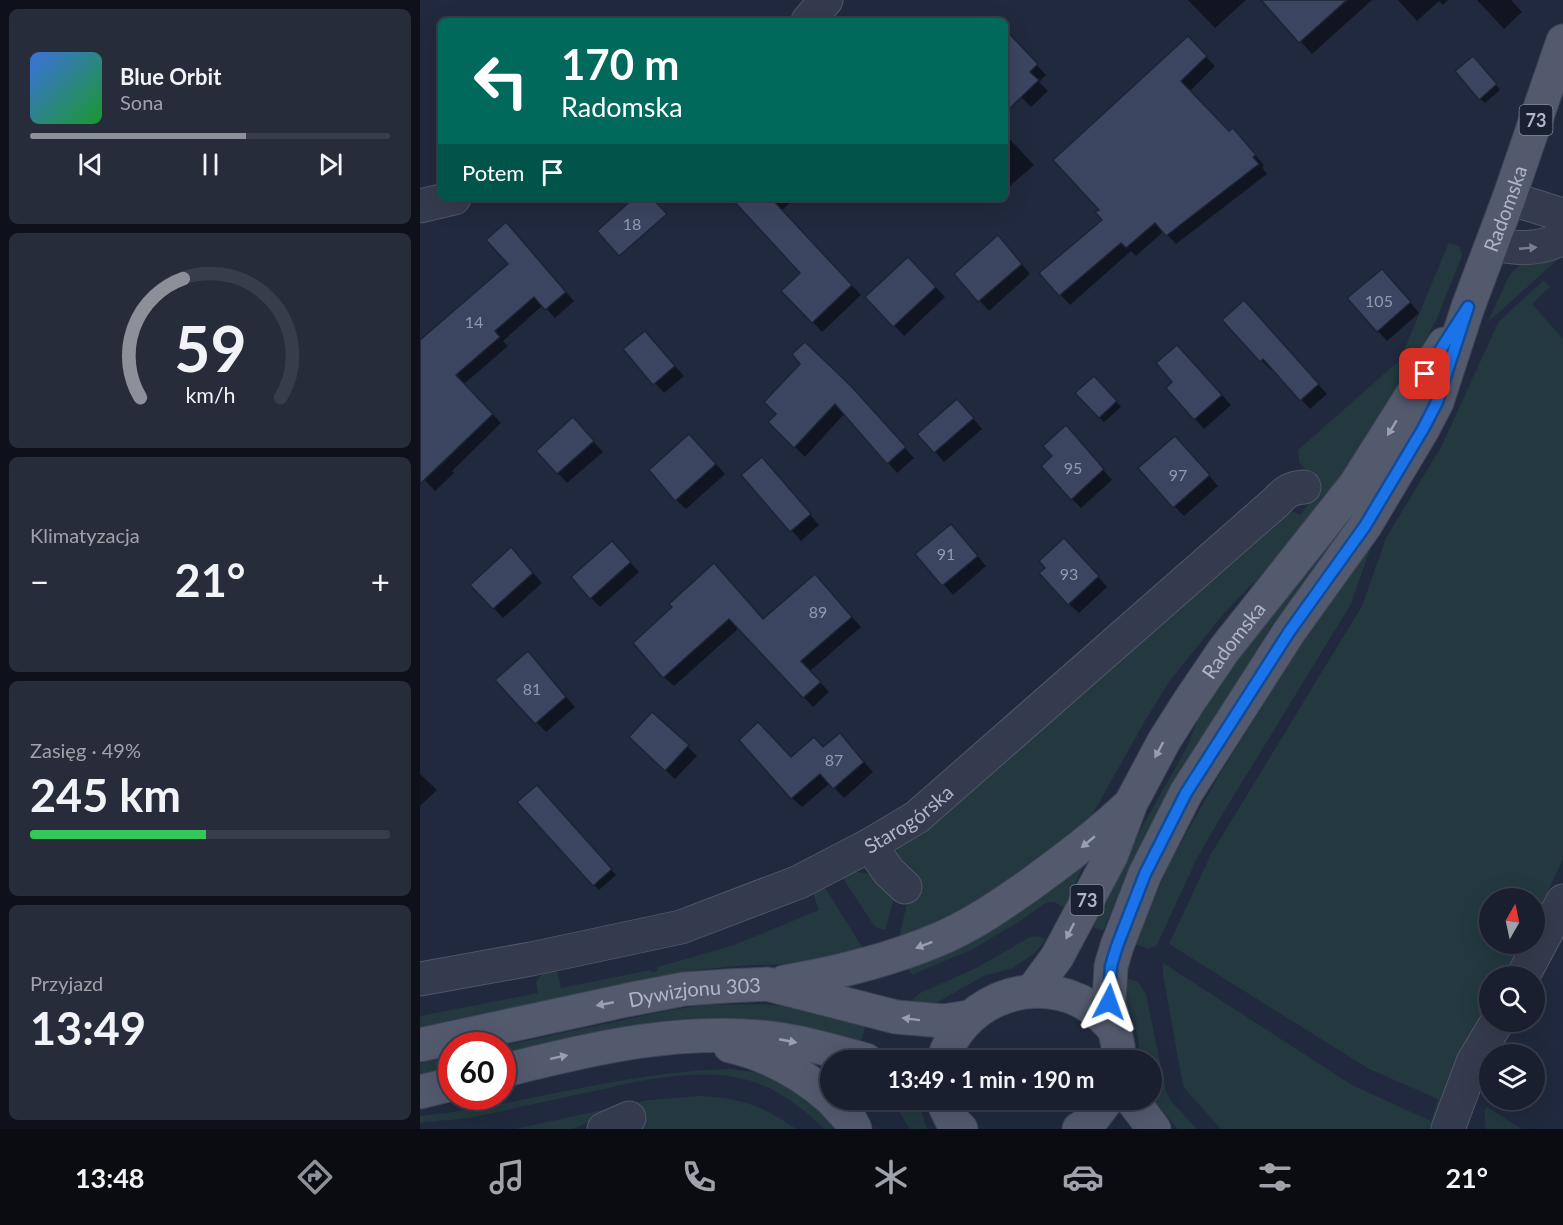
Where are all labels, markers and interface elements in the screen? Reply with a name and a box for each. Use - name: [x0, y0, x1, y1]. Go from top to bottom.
- text: 170 m: [561, 39, 679, 89]
- icon: left: [462, 42, 540, 120]
- text: Blue Orbit: [120, 63, 221, 90]
- text: Sona: [120, 90, 163, 114]
- text: Radomska: [561, 90, 683, 123]
- road number: 73: [1520, 105, 1552, 135]
- icon: previous: [74, 148, 107, 181]
- icon: pause: [194, 148, 227, 181]
- icon: next: [314, 148, 347, 181]
- icon: arrive: [536, 156, 569, 189]
- text: Potem: [462, 159, 524, 186]
- street label: Radomska: [1478, 162, 1531, 255]
- house number: 18: [623, 214, 641, 233]
- one-way arrow: [1519, 243, 1538, 253]
- house number: 105: [1365, 291, 1393, 310]
- text: 59: [174, 310, 246, 385]
- house number: 14: [465, 312, 483, 331]
- pin: [1399, 348, 1450, 399]
- icon: arrive: [1408, 357, 1441, 390]
- text: km/h: [185, 382, 235, 408]
- one-way arrow: [1386, 420, 1397, 436]
- house number: 95: [1064, 458, 1082, 477]
- house number: 97: [1169, 465, 1187, 484]
- text: Klimatyzacja: [30, 523, 140, 547]
- house number: 91: [937, 544, 955, 563]
- text: 21°: [175, 553, 245, 607]
- text: −: [30, 561, 49, 601]
- text: +: [371, 561, 390, 601]
- house number: 93: [1060, 564, 1078, 583]
- street label: Radomska: [1196, 597, 1270, 683]
- house number: 89: [809, 602, 827, 621]
- house number: 81: [523, 679, 541, 698]
- text: Zasięg · 49%: [30, 738, 141, 762]
- one-way arrow: [1154, 742, 1164, 759]
- house number: 87: [825, 750, 843, 769]
- text: 245 km: [30, 768, 181, 822]
- street label: Starogórska: [859, 779, 958, 858]
- one-way arrow: [1081, 835, 1096, 848]
- road number: 73: [1070, 885, 1104, 915]
- north arrow: [1479, 888, 1545, 954]
- map controls: [1479, 888, 1545, 1110]
- one-way arrow: [1065, 923, 1075, 940]
- one-way arrow: [914, 941, 932, 951]
- button: search: [1479, 966, 1545, 1032]
- position arrow: [1077, 970, 1141, 1034]
- text: Przyjazd: [30, 971, 103, 995]
- street label: Dywizjonu 303: [626, 972, 761, 1012]
- one-way arrow: [595, 1000, 614, 1009]
- text: 13:49: [30, 1001, 146, 1055]
- one-way arrow: [902, 1014, 921, 1024]
- speed limit sign: 60: [438, 1032, 516, 1110]
- one-way arrow: [779, 1036, 798, 1045]
- button: layers: [1479, 1044, 1545, 1110]
- one-way arrow: [550, 1052, 569, 1061]
- text: 13:49 · 1 min · 190 m: [888, 1066, 1094, 1093]
- icon: directions: [294, 1156, 336, 1198]
- icon: music: [486, 1156, 528, 1198]
- icon: phone: [678, 1156, 720, 1198]
- icon: climate: [870, 1156, 912, 1198]
- icon: car: [1062, 1156, 1104, 1198]
- icon: filters: [1254, 1156, 1296, 1198]
- text: 13:48: [75, 1161, 145, 1194]
- text: 21°: [1445, 1161, 1488, 1194]

